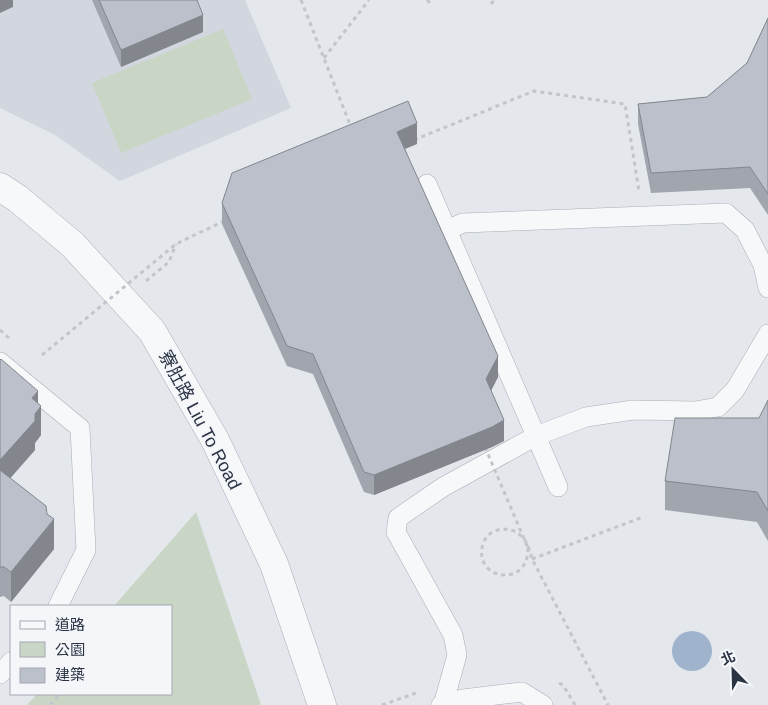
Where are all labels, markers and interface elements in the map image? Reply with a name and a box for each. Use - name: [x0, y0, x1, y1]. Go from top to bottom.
- street label: 寮肚路 Liu To Road: [155, 347, 245, 493]
- legend: [10, 605, 172, 695]
- text: 道路: [55, 616, 85, 633]
- text: 公園: [55, 641, 85, 658]
- north arrow: [708, 645, 758, 695]
- text: 北: [718, 648, 737, 668]
- text: 建築: [55, 666, 85, 683]

